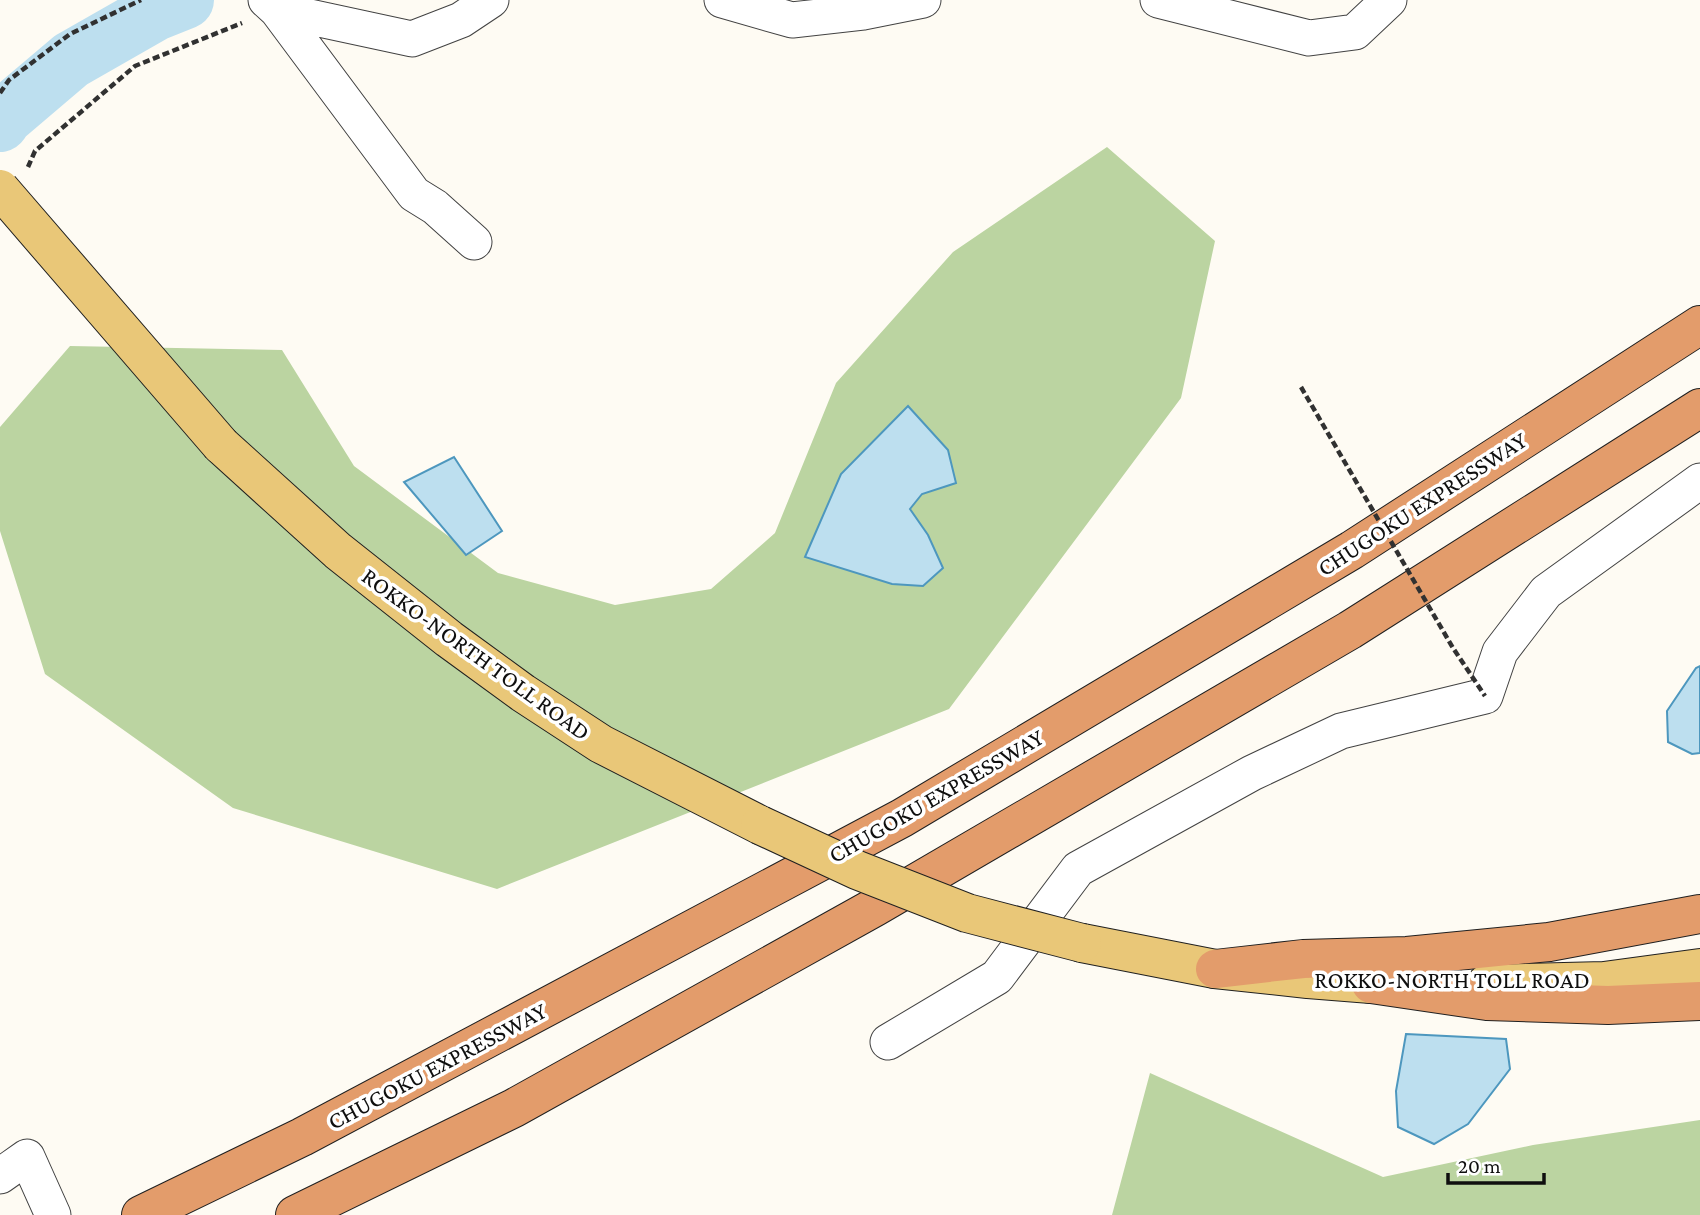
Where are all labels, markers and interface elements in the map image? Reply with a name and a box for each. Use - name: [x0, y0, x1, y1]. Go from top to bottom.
- street label: CHUGOKU EXPRESSWAY: [1312, 426, 1532, 581]
- street label: ROKKO-NORTH TOLL ROAD: [357, 562, 596, 745]
- street label: CHUGOKU EXPRESSWAY: [823, 723, 1048, 868]
- street label: ROKKO-NORTH TOLL ROAD: [1314, 966, 1590, 993]
- street label: CHUGOKU EXPRESSWAY: [323, 996, 551, 1135]
- scale bar: [1448, 1142, 1544, 1186]
- text: 20 m: [1458, 1154, 1501, 1178]

